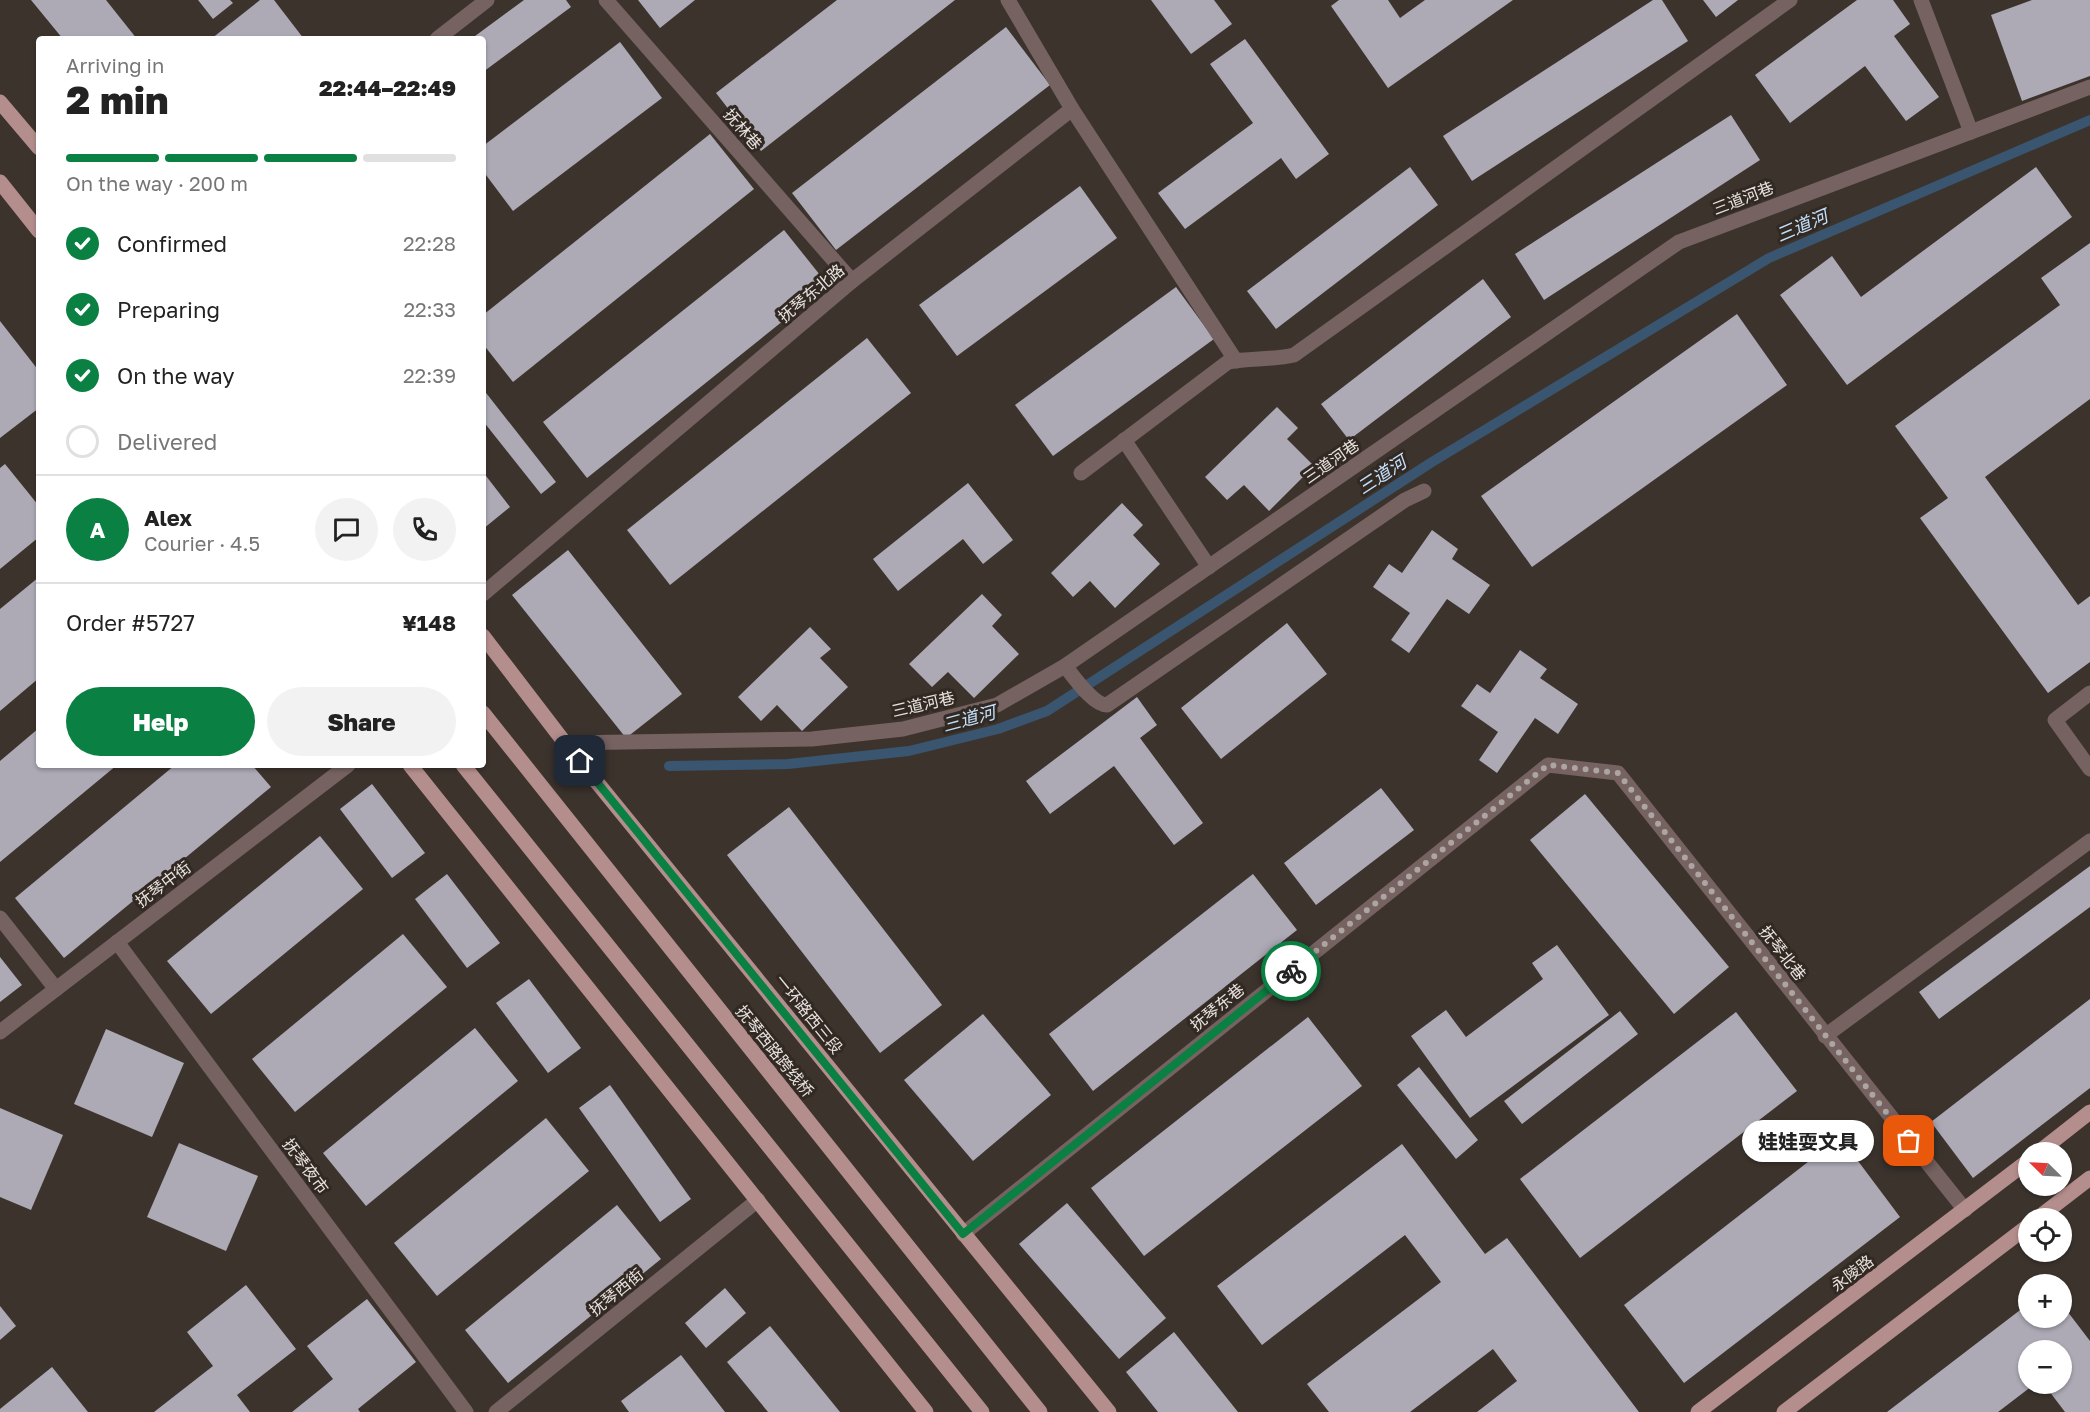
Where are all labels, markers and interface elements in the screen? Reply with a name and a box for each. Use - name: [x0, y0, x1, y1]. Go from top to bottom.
- text: Arriving in: [66, 53, 164, 77]
- text: 22:44–22:49: [319, 74, 456, 101]
- text: 2 min: [66, 76, 169, 123]
- street label: 抚林巷: [720, 104, 766, 154]
- text: On the way · 200 m: [66, 171, 248, 195]
- street label: 三道河巷: [1710, 177, 1776, 219]
- water label: 三道河: [1772, 203, 1834, 246]
- icon: check: [66, 227, 99, 260]
- text: Confirmed: [117, 230, 227, 257]
- text: 22:28: [403, 231, 456, 255]
- street label: 抚琴东北路: [774, 260, 848, 326]
- icon: check: [66, 293, 99, 326]
- text: Preparing: [117, 296, 220, 323]
- text: 22:33: [403, 297, 456, 321]
- icon: check: [66, 359, 99, 392]
- text: On the way: [117, 362, 235, 389]
- text: 22:39: [403, 363, 456, 387]
- text: Delivered: [117, 428, 217, 455]
- street label: 三道河巷: [1299, 434, 1363, 488]
- water label: 三道河: [1353, 449, 1413, 498]
- button: chat: [315, 498, 378, 561]
- button: phone: [393, 498, 456, 561]
- text: Alex: [144, 504, 192, 531]
- text: A: [90, 516, 105, 543]
- text: Courier · 4.5: [144, 531, 260, 555]
- text: Order #5727: [66, 609, 195, 636]
- text: ¥148: [402, 609, 456, 636]
- button: Help: [66, 687, 255, 756]
- button: Share: [267, 687, 456, 756]
- street label: 三道河巷: [890, 687, 956, 721]
- water label: 三道河: [940, 700, 1001, 736]
- pin: [554, 735, 605, 786]
- icon: home: [563, 744, 596, 777]
- street label: 抚琴中街: [131, 857, 195, 911]
- street label: 抚琴北巷: [1755, 922, 1811, 984]
- courier: [1261, 941, 1321, 1001]
- icon: bike: [1275, 955, 1308, 988]
- street label: 一环路西三段: [771, 970, 847, 1058]
- street label: 抚琴东巷: [1186, 979, 1248, 1035]
- street label: 抚琴西路跨线桥: [732, 1001, 818, 1101]
- pin: [1883, 1115, 1934, 1166]
- callout: 娃娃耍文具: [1741, 1120, 1873, 1162]
- icon: bag: [1892, 1124, 1925, 1157]
- text: 娃娃耍文具: [1758, 1129, 1858, 1153]
- street label: 抚琴夜市: [279, 1134, 333, 1198]
- north arrow: [2018, 1142, 2072, 1196]
- map controls: [2018, 1142, 2072, 1394]
- button: locate: [2018, 1208, 2072, 1262]
- street label: 永陵路: [1827, 1251, 1877, 1295]
- street label: 抚琴西街: [585, 1264, 647, 1320]
- button: +: [2018, 1274, 2072, 1328]
- button: −: [2018, 1340, 2072, 1394]

